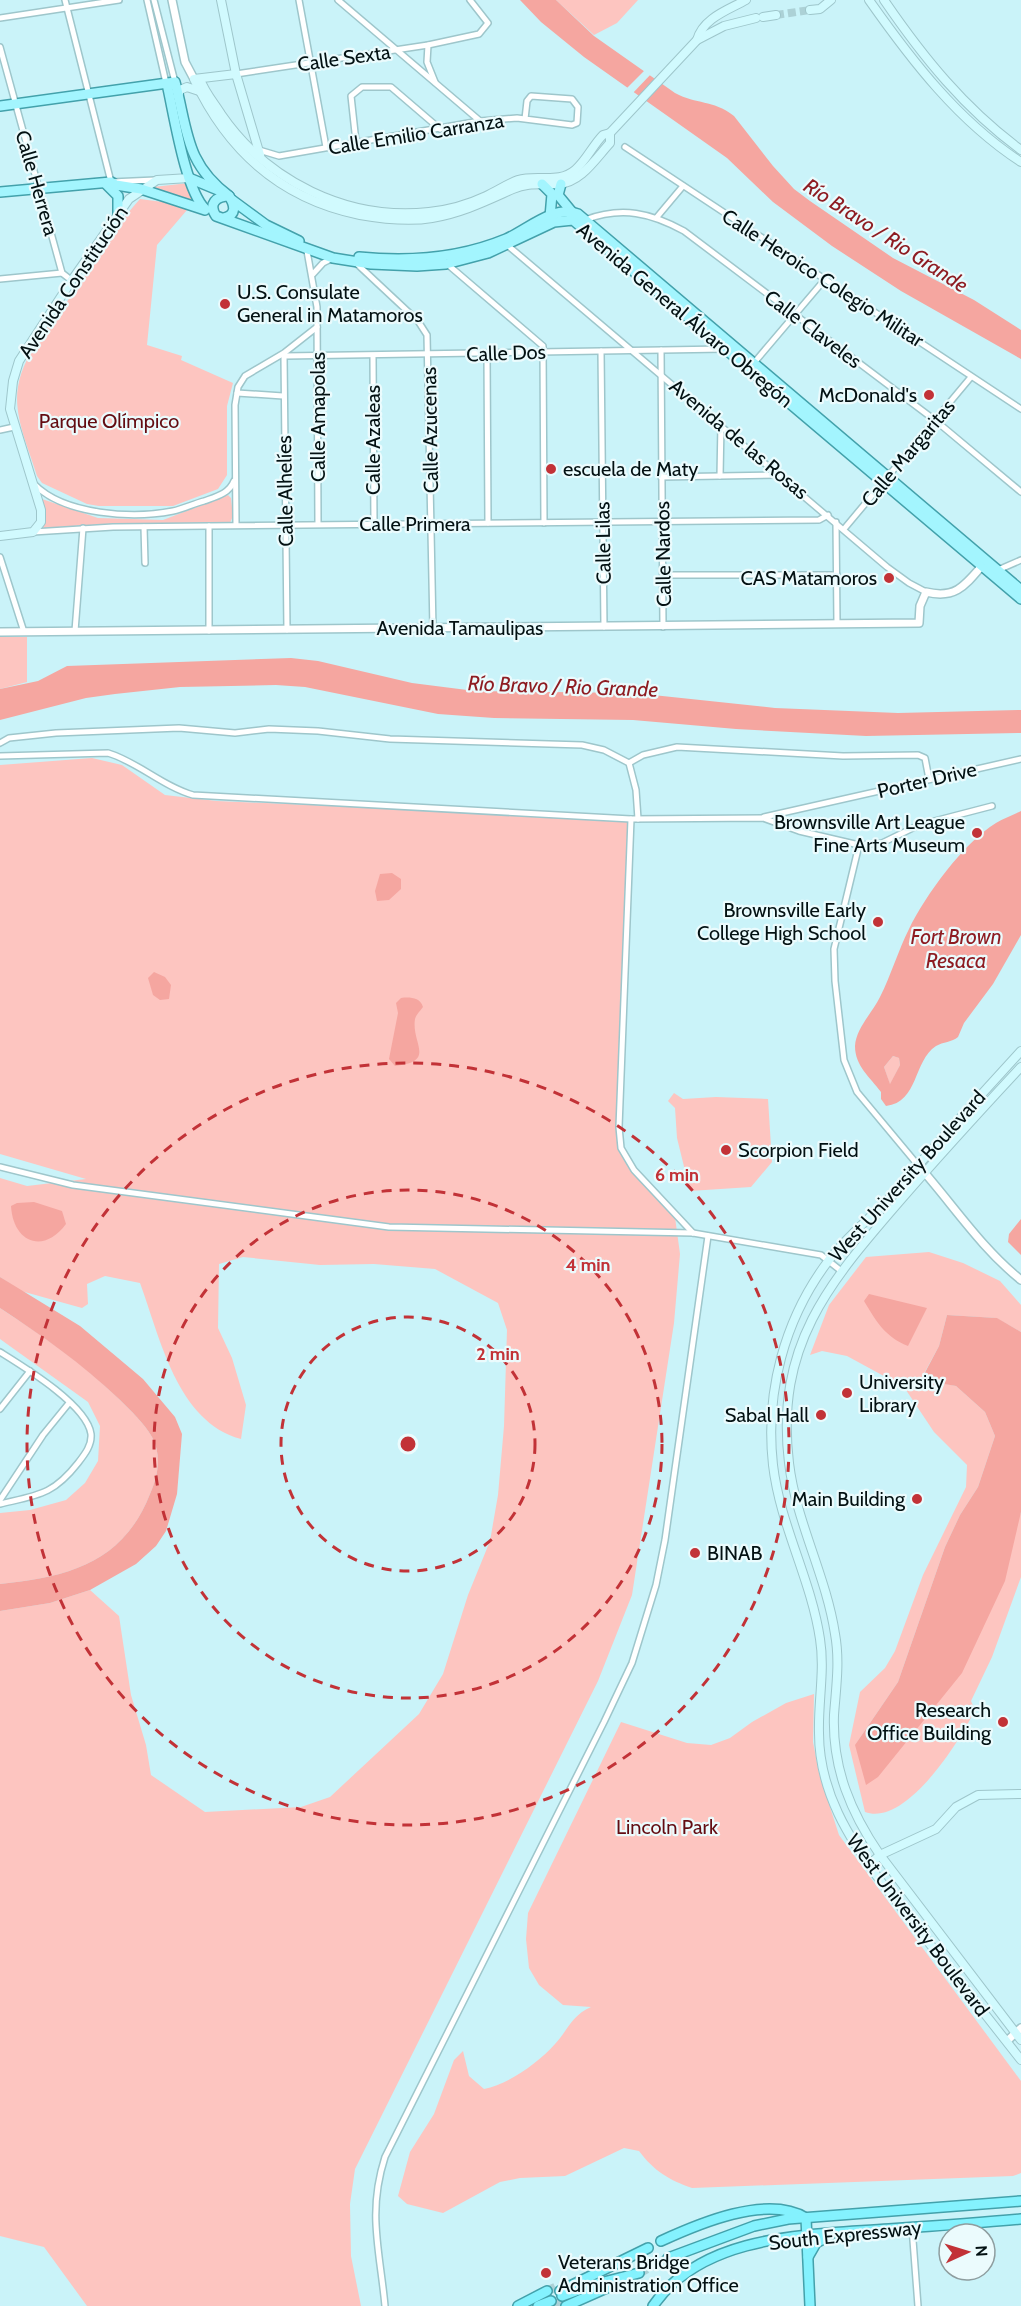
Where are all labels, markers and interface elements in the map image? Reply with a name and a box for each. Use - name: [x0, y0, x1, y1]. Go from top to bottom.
- street label: Calle Sexta: [296, 40, 392, 76]
- street label: Calle Emilio Carranza: [327, 108, 506, 160]
- street label: Calle Herrera: [11, 128, 64, 239]
- water label: Río Bravo / Rio Grande: [799, 173, 973, 298]
- street label: Avenida Constitución: [13, 201, 133, 363]
- street label: Calle Heroico Colegio Militar: [718, 204, 929, 353]
- street label: Avenida General Álvaro Obregón: [572, 218, 798, 412]
- place label: U.S. Consulate General in Matamoros: [237, 280, 423, 327]
- street label: Calle Claveles: [760, 285, 866, 373]
- marker: U.S. Consulate General in Matamoros: [218, 297, 232, 311]
- street label: Calle Dos: [466, 340, 546, 366]
- street label: Calle Amapolas: [306, 352, 330, 482]
- street label: Calle Azucenas: [417, 367, 443, 493]
- street label: Avenida de las Rosas: [665, 374, 813, 504]
- place label: McDonald's: [819, 383, 917, 407]
- street label: Calle Azaleas: [361, 385, 385, 495]
- marker: McDonald's: [922, 388, 936, 402]
- street label: Calle Margaritas: [856, 394, 960, 512]
- park label: Parque Olímpico: [39, 409, 179, 433]
- street label: Calle Alhelíes: [272, 435, 298, 547]
- place label: escuela de Maty: [563, 457, 698, 481]
- marker: escuela de Maty: [544, 462, 558, 476]
- street label: Calle Lilas: [590, 501, 616, 585]
- street label: Calle Nardos: [650, 501, 676, 607]
- street label: Calle Primera: [359, 512, 471, 536]
- place label: CAS Matamoros: [740, 566, 877, 590]
- marker: CAS Matamoros: [882, 571, 896, 585]
- street label: Avenida Tamaulipas: [377, 616, 543, 640]
- water label: Río Bravo / Rio Grande: [467, 670, 659, 702]
- street label: Porter Drive: [875, 757, 979, 803]
- place label: Brownsville Art League Fine Arts Museum: [774, 810, 965, 857]
- marker: Brownsville Art League Fine Arts Museum: [970, 826, 984, 840]
- place label: Brownsville Early College High School: [697, 898, 866, 945]
- marker: Brownsville Early College High School: [871, 915, 885, 929]
- water label: Fort Brown Resaca: [911, 924, 1001, 973]
- street label: West University Boulevard: [824, 1085, 990, 1267]
- place label: Scorpion Field: [738, 1138, 859, 1162]
- marker: Scorpion Field: [719, 1143, 733, 1157]
- text: 6 min: [655, 1164, 699, 1186]
- text: 4 min: [565, 1254, 611, 1276]
- text: 2 min: [476, 1343, 520, 1365]
- place label: University Library: [859, 1370, 944, 1417]
- marker: University Library: [840, 1386, 854, 1400]
- place label: Sabal Hall: [725, 1403, 809, 1427]
- marker: Sabal Hall: [814, 1408, 828, 1422]
- centre of rings: [398, 1434, 418, 1454]
- place label: Main Building: [792, 1487, 906, 1511]
- marker: Main Building: [910, 1492, 924, 1506]
- place label: BINAB: [707, 1541, 762, 1565]
- marker: BINAB: [688, 1546, 702, 1560]
- place label: Research Office Building: [867, 1698, 992, 1745]
- marker: Research Office Building: [996, 1715, 1010, 1729]
- park label: Lincoln Park: [616, 1815, 718, 1839]
- street label: West University Boulevard: [842, 1829, 994, 2021]
- street label: South Expressway: [767, 2215, 923, 2255]
- north arrow: [937, 2222, 997, 2282]
- text: N: [972, 2245, 991, 2257]
- place label: Veterans Bridge Administration Office: [558, 2250, 739, 2297]
- marker: Veterans Bridge Administration Office: [539, 2266, 553, 2280]

